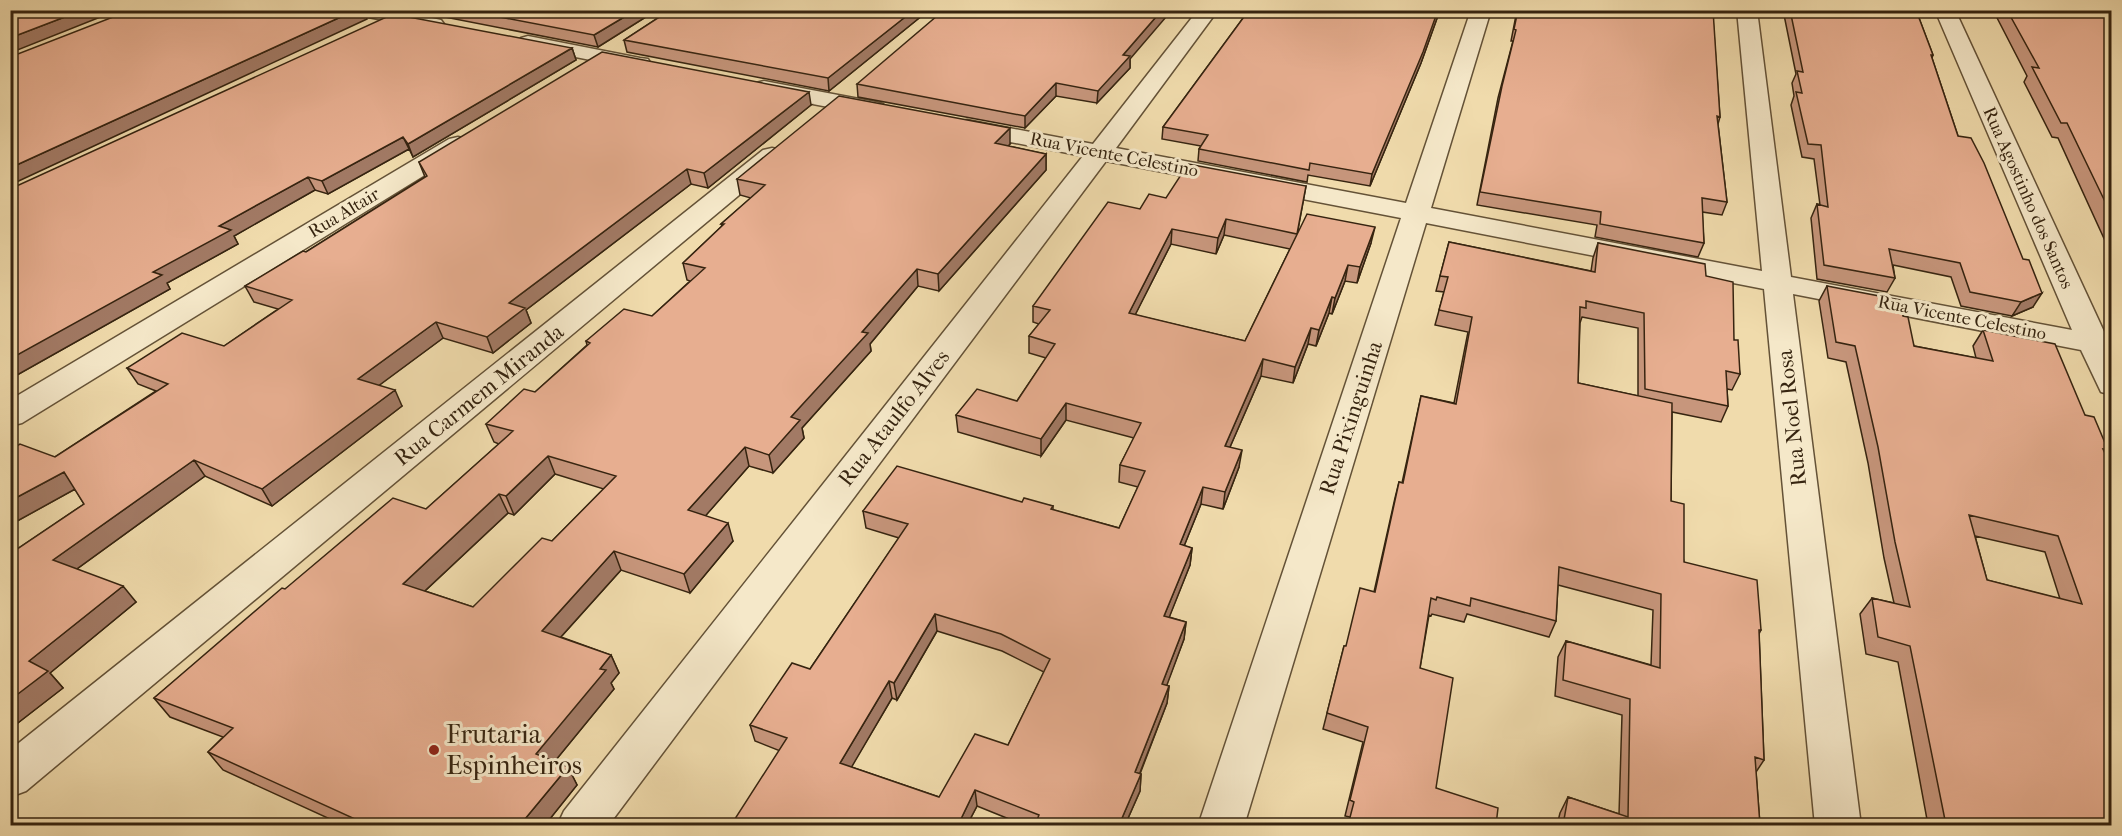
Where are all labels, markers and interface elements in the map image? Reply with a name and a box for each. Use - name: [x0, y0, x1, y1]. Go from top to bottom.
- street label: Rua Agostinho dos Santos: [1978, 104, 2078, 293]
- street label: Rua Vicente Celestino: [1028, 128, 1200, 182]
- street label: Rua Altair: [305, 183, 384, 242]
- street label: Rua Vicente Celestino: [1876, 291, 2048, 345]
- street label: Rua Carmem Miranda: [389, 318, 570, 471]
- street label: Rua Pixinguinha: [1314, 337, 1388, 498]
- street label: Rua Ataulfo Alves: [833, 345, 955, 491]
- street label: Rua Noel Rosa: [1772, 348, 1812, 488]
- place label: Frutaria Espinheiros: [446, 718, 582, 781]
- marker: Frutaria Espinheiros: [427, 743, 441, 757]

